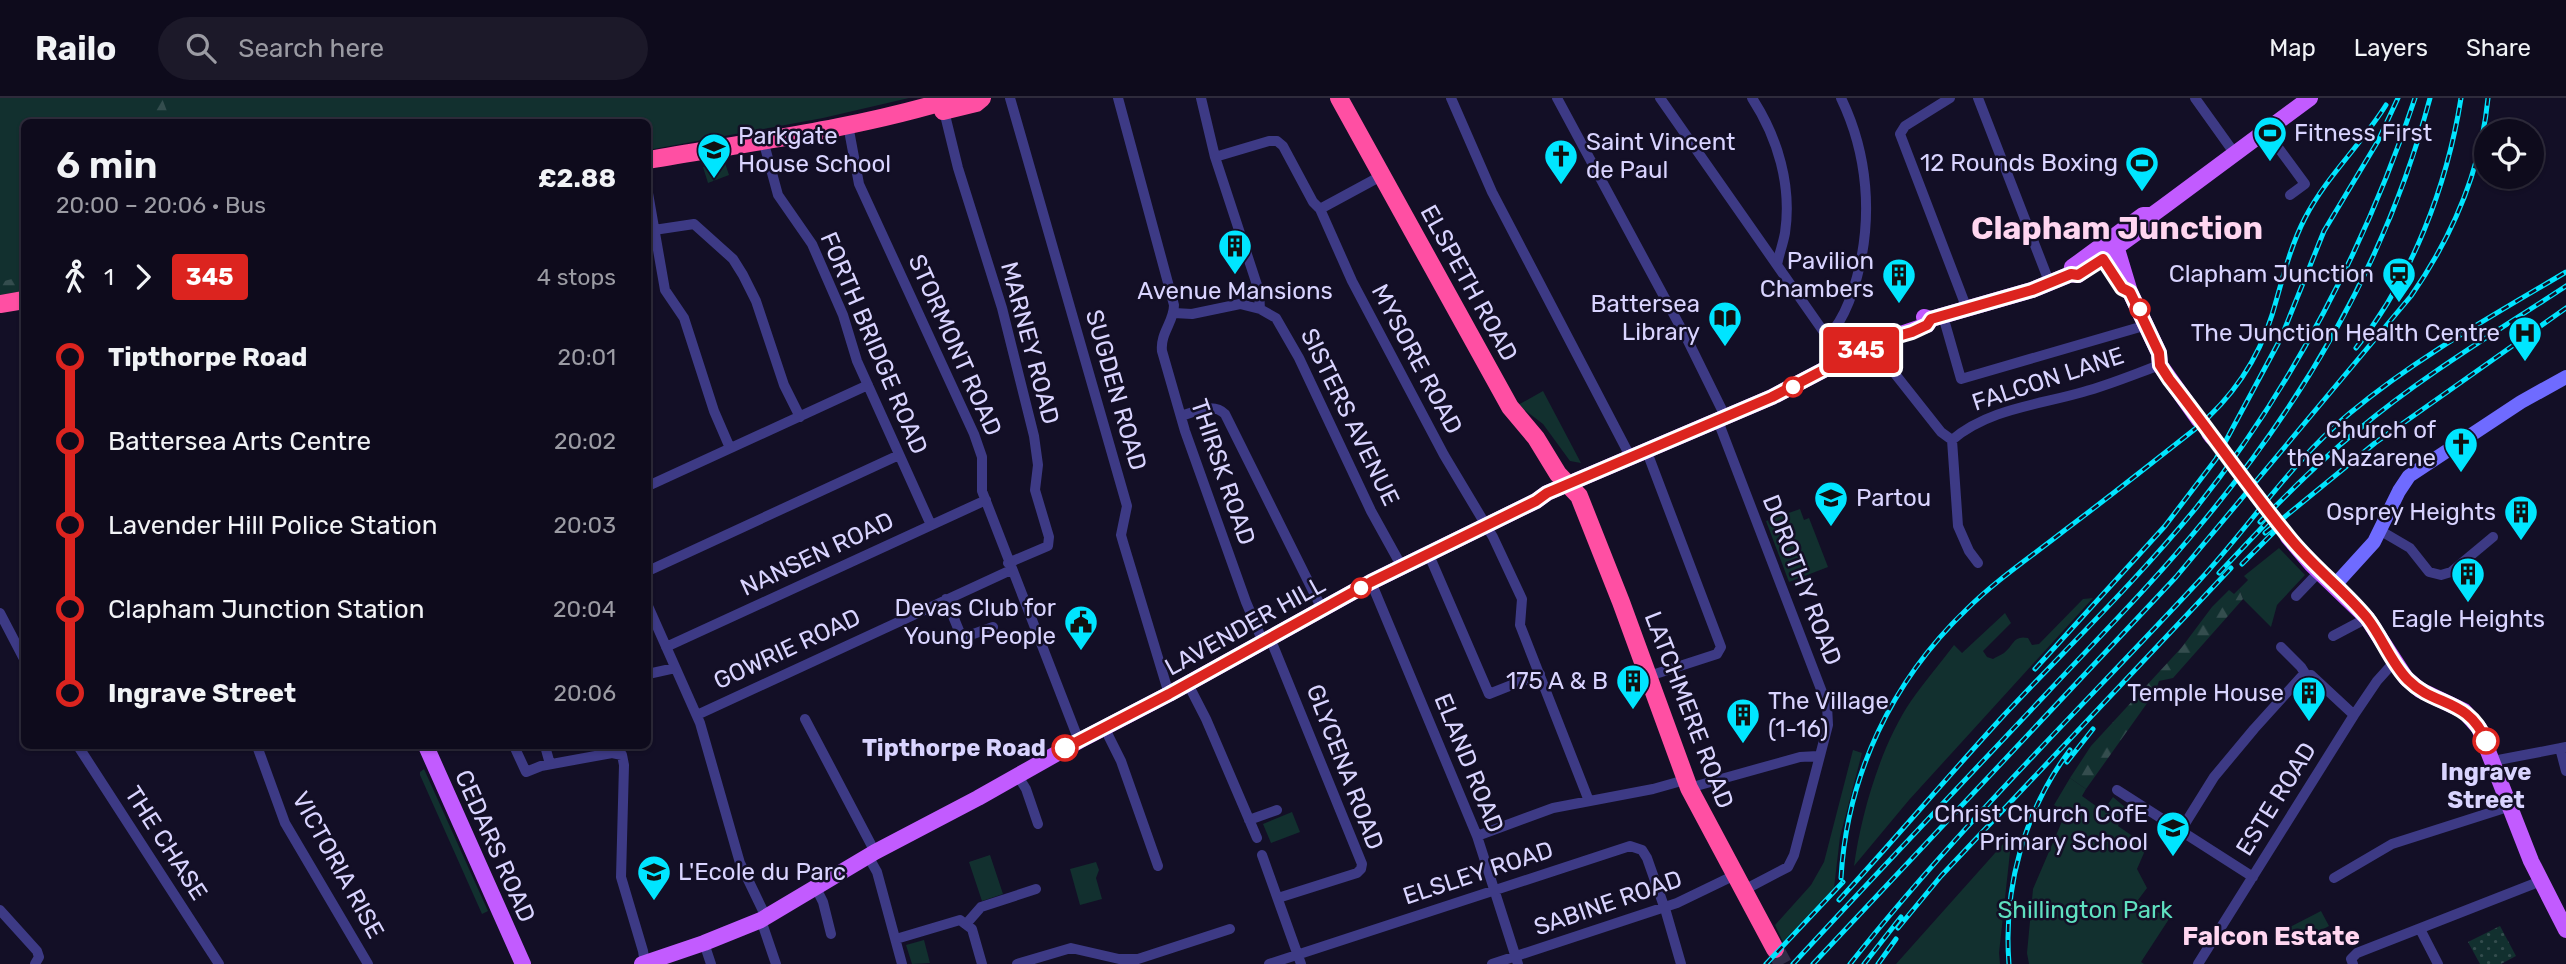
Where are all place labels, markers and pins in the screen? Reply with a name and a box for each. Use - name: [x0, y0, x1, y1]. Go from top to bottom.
- sports icon: Fitness First: [2251, 114, 2289, 163]
- place label: Fitness First: [2294, 119, 2432, 147]
- place label: Parkgate House School: [738, 122, 891, 178]
- place label: Saint Vincent de Paul: [1586, 128, 1735, 184]
- school or university icon: Parkgate House School: [695, 131, 733, 180]
- church icon: Saint Vincent de Paul: [1542, 137, 1580, 186]
- sports icon: 12 Rounds Boxing: [2123, 144, 2161, 193]
- place label: 12 Rounds Boxing: [1920, 149, 2118, 177]
- building icon: Avenue Mansions: [1216, 227, 1254, 276]
- place label: Pavilion Chambers: [1760, 247, 1874, 303]
- station icon: Clapham Junction: [2380, 255, 2418, 304]
- building icon: Pavilion Chambers: [1880, 256, 1918, 305]
- place label: Clapham Junction: [2169, 260, 2374, 288]
- place label: Avenue Mansions: [1137, 277, 1333, 305]
- place label: Battersea Library: [1591, 290, 1700, 346]
- library icon: Battersea Library: [1706, 299, 1744, 348]
- unlabelled marker: [2130, 299, 2150, 319]
- hospital icon: The Junction Health Centre: [2506, 314, 2544, 363]
- place label: The Junction Health Centre: [2191, 319, 2500, 347]
- unlabelled marker: [1783, 377, 1803, 397]
- place label: Church of the Nazarene: [2287, 416, 2437, 472]
- church icon: Church of the Nazarene: [2442, 425, 2480, 474]
- school or university icon: Partou: [1812, 479, 1850, 528]
- place label: Partou: [1856, 484, 1931, 512]
- building icon: Osprey Heights: [2502, 493, 2540, 542]
- place label: Osprey Heights: [2326, 498, 2496, 526]
- building icon: Eagle Heights: [2449, 555, 2487, 604]
- unlabelled marker: [1351, 578, 1371, 598]
- place label: Devas Club for Young People: [894, 594, 1056, 650]
- public building icon: Devas Club for Young People: [1062, 603, 1100, 652]
- place label: Eagle Heights: [2391, 605, 2545, 633]
- building icon: 175 A & B: [1614, 662, 1652, 711]
- place label: 175 A & B: [1506, 667, 1608, 695]
- building icon: Temple House: [2290, 674, 2328, 723]
- place label: Temple House: [2127, 679, 2284, 707]
- place label: The Village (1-16): [1768, 687, 1889, 743]
- building icon: The Village (1-16): [1724, 696, 1762, 745]
- marker: Ingrave Street: [2473, 728, 2499, 754]
- place label: Tipthorpe Road: [862, 734, 1046, 762]
- marker: Tipthorpe Road: [1052, 735, 1078, 761]
- place label: Ingrave Street: [2441, 758, 2531, 814]
- place label: Christ Church CofE Primary School: [1934, 800, 2148, 856]
- school or university icon: Christ Church CofE Primary School: [2154, 809, 2192, 858]
- school or university icon: L'Ecole du Parc: [635, 853, 673, 902]
- place label: L'Ecole du Parc: [678, 858, 846, 886]

